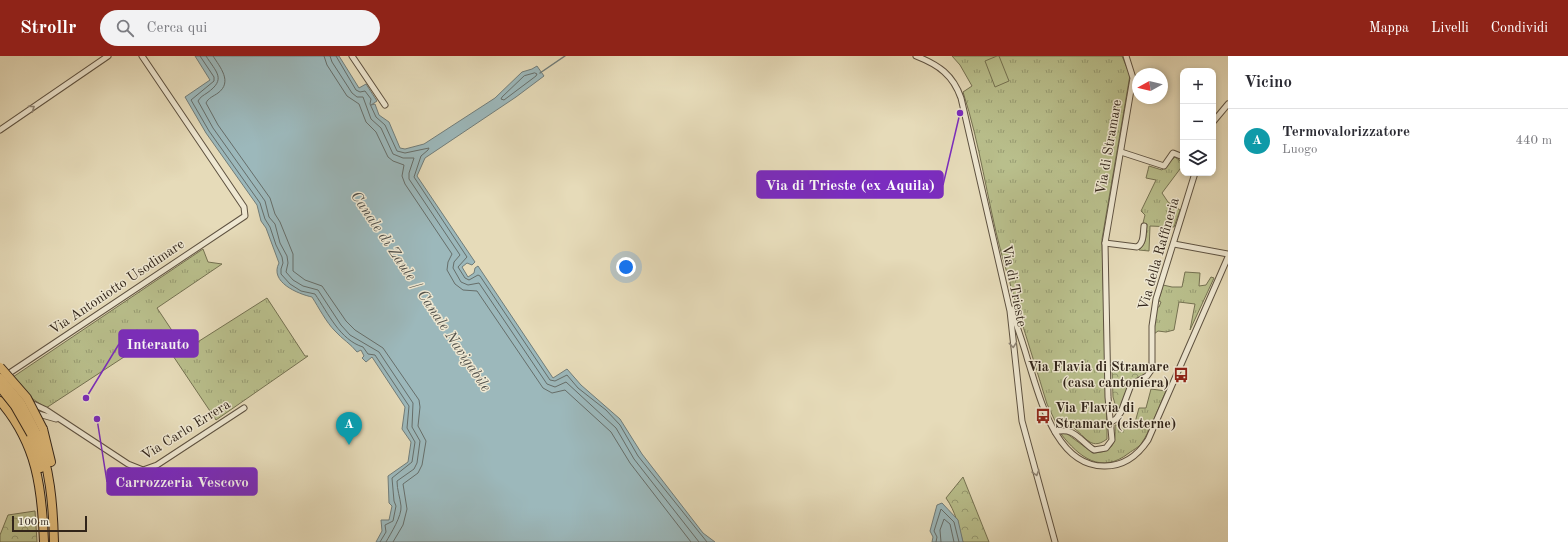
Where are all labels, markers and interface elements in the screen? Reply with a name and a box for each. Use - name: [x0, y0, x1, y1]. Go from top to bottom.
- search box: [100, 10, 380, 46]
- icon: search: [114, 17, 136, 39]
- text: Strollr: [20, 19, 76, 38]
- text: Cerca qui: [146, 21, 207, 36]
- text: Mappa: [1369, 21, 1409, 35]
- text: Livelli: [1431, 21, 1469, 35]
- text: Condividi: [1491, 21, 1548, 35]
- north arrow: [1132, 68, 1168, 104]
- map controls: [1180, 68, 1216, 176]
- button: +: [1180, 68, 1216, 104]
- text: Vicino: [1244, 74, 1292, 91]
- street label: Via di Stramare: [1094, 98, 1124, 196]
- button: −: [1180, 104, 1216, 140]
- one-way arrow: [28, 105, 35, 113]
- text: Termovalorizzatore: [1282, 125, 1410, 140]
- text: A: [1252, 134, 1262, 147]
- text: 440 m: [1515, 134, 1552, 147]
- button: layers: [1180, 140, 1216, 176]
- text: Luogo: [1282, 143, 1318, 156]
- callout: Via di Trieste (ex Aquila): [757, 171, 943, 198]
- text: Via di Trieste (ex Aquila): [765, 179, 935, 194]
- water label: Canale di Zaule / Canale Navigabile: [347, 189, 493, 395]
- street label: Via della Raffineria: [1136, 196, 1182, 312]
- street label: Via Antoniotto Usodimare: [47, 237, 187, 337]
- street label: Via di Trieste: [999, 244, 1029, 328]
- your location: [616, 257, 636, 277]
- callout: Interauto: [119, 330, 198, 357]
- text: Interauto: [127, 338, 189, 353]
- one-way arrow: [1008, 342, 1017, 348]
- place label: Via Flavia di Stramare (casa cantoniera): [1028, 360, 1169, 390]
- bus stop icon: Via Flavia di Stramare (casa cantoniera): [1172, 366, 1190, 384]
- street label: Via Carlo Errera: [139, 397, 233, 463]
- place label: Via Flavia di Stramare (cisterne): [1055, 401, 1176, 431]
- bus stop icon: Via Flavia di Stramare (cisterne): [1034, 407, 1052, 425]
- pin: A: [336, 412, 362, 445]
- callout: Carrozzeria Vescovo: [107, 468, 257, 495]
- one-way arrow: [1031, 469, 1040, 476]
- text: Carrozzeria Vescovo: [115, 476, 249, 491]
- scale bar: [12, 514, 87, 533]
- text: 100 m: [18, 517, 49, 528]

